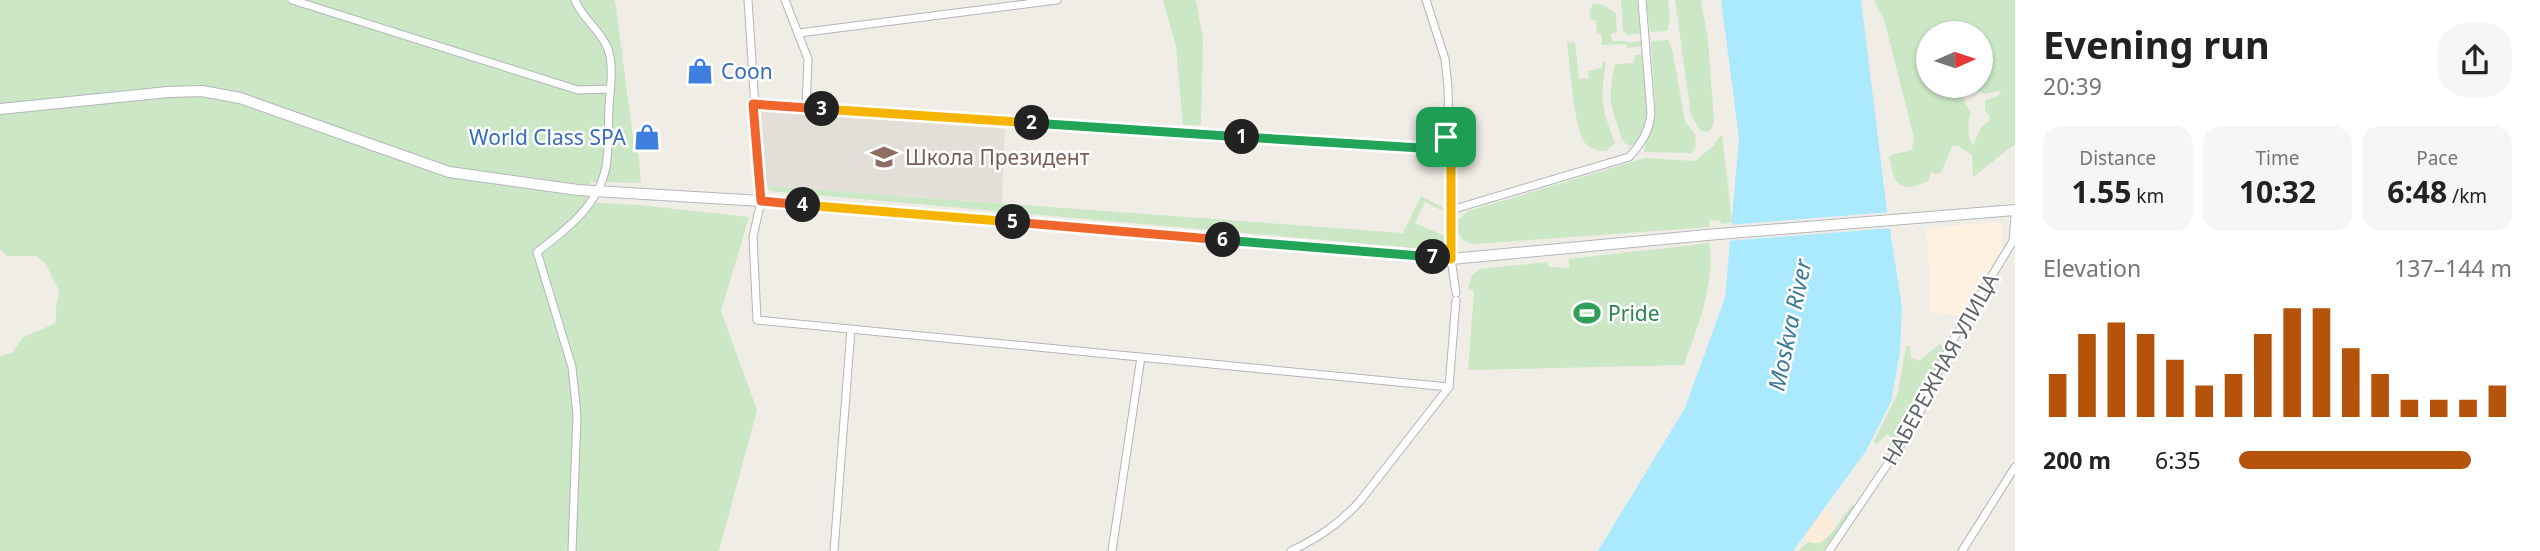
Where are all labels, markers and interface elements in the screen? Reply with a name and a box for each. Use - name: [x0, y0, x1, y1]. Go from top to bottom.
- text: Evening run: [2043, 18, 2270, 70]
- north arrow: [1916, 21, 1993, 98]
- map controls: [1916, 21, 1993, 98]
- button: share: [2438, 23, 2512, 97]
- shop icon: Coon: [685, 56, 715, 86]
- place label: Coon: [721, 57, 773, 85]
- text: 20:39: [2043, 70, 2102, 102]
- pin: 3: [804, 92, 840, 126]
- text: 3: [816, 95, 827, 121]
- pin: 2: [1014, 106, 1050, 140]
- pin: [1416, 107, 1476, 167]
- text: 2: [1026, 109, 1037, 135]
- icon: arrive: [1427, 118, 1465, 156]
- pin: 1: [1224, 120, 1260, 154]
- shop icon: World Class SPA: [632, 122, 662, 152]
- place label: World Class SPA: [469, 123, 627, 151]
- text: 1: [1236, 123, 1247, 149]
- school or university icon: Школа Президент: [869, 142, 899, 172]
- place label: Школа Президент: [905, 143, 1090, 171]
- text: Distance: [2079, 145, 2156, 171]
- text: Time: [2256, 145, 2299, 171]
- text: Pace: [2416, 145, 2458, 171]
- text: 1.55: [2071, 171, 2131, 212]
- text: 10:32: [2239, 171, 2316, 212]
- text: 6:48: [2387, 171, 2447, 212]
- text: km: [2131, 183, 2164, 209]
- text: /km: [2447, 183, 2487, 209]
- pin: 4: [786, 188, 820, 222]
- text: 4: [797, 191, 808, 217]
- pin: 5: [996, 204, 1030, 240]
- text: 5: [1007, 208, 1018, 234]
- pin: 6: [1206, 222, 1240, 258]
- text: 6: [1217, 226, 1228, 252]
- pin: 7: [1416, 240, 1450, 274]
- text: 7: [1427, 243, 1438, 269]
- text: Elevation: [2043, 252, 2141, 284]
- text: 137–144 m: [2394, 252, 2512, 284]
- water label: Moskva River: [1759, 255, 1819, 394]
- street label: НАБЕРЕЖНАЯ УЛИЦА: [1876, 268, 2005, 470]
- sports icon: Pride: [1572, 298, 1602, 328]
- place label: Pride: [1608, 299, 1660, 327]
- text: 200 m: [2043, 444, 2111, 476]
- text: 6:35: [2155, 444, 2201, 476]

